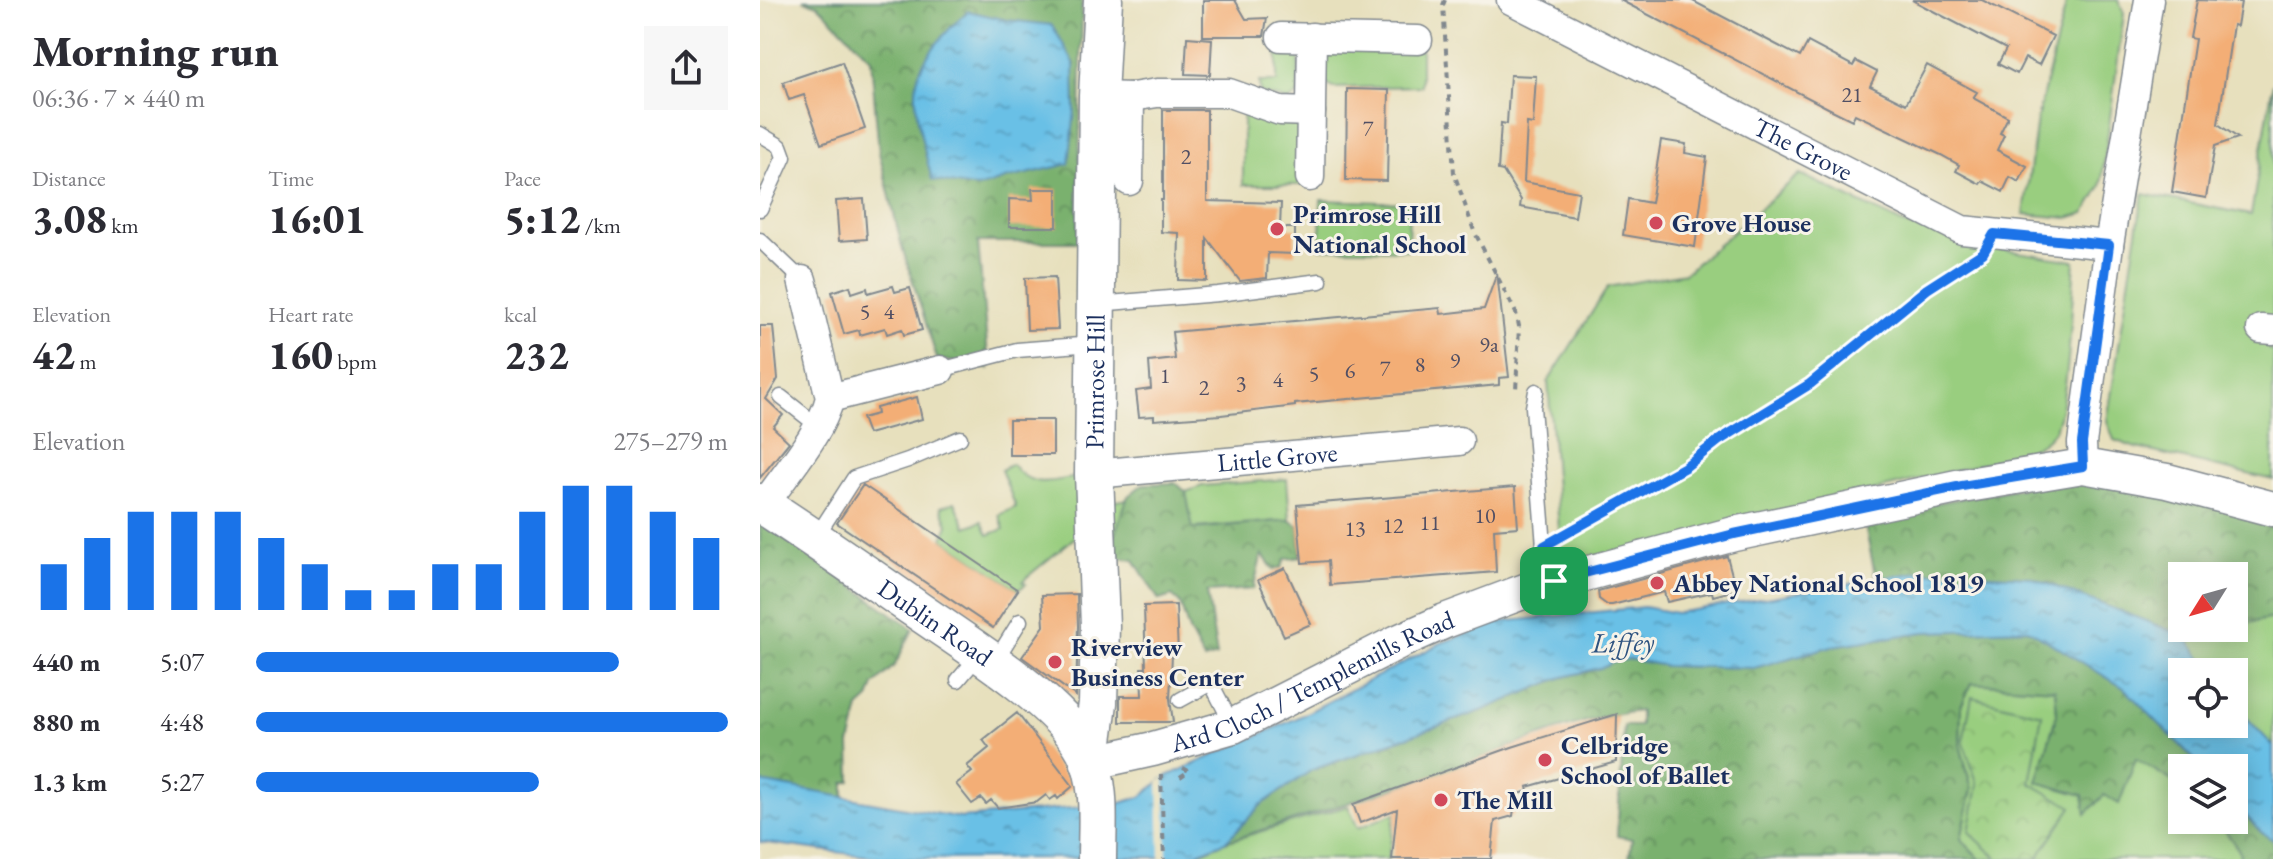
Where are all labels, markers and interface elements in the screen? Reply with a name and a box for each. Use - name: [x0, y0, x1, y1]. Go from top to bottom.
- text: Morning run: [32, 22, 279, 79]
- button: share: [644, 26, 728, 110]
- house number: 21: [1841, 80, 1863, 109]
- text: 06:36 · 7 × 440 m: [32, 81, 205, 115]
- street label: The Grove: [1748, 110, 1859, 189]
- house number: 7: [1363, 114, 1374, 143]
- house number: 2: [1181, 142, 1192, 171]
- text: Distance: [32, 164, 105, 193]
- text: Time: [268, 164, 314, 193]
- text: Pace: [504, 164, 541, 193]
- text: 3.08: [32, 193, 107, 245]
- text: 16:01: [268, 193, 366, 245]
- text: 5:12: [504, 193, 580, 245]
- place label: Primrose Hill National School: [1293, 197, 1467, 261]
- place label: Grove House: [1672, 206, 1811, 240]
- text: km: [107, 211, 139, 240]
- text: /km: [580, 211, 621, 240]
- marker: Grove House: [1647, 214, 1665, 232]
- marker: Primrose Hill National School: [1268, 220, 1286, 238]
- house number: 5: [860, 297, 870, 326]
- house number: 4: [884, 297, 895, 326]
- text: Elevation: [32, 300, 111, 329]
- text: Heart rate: [268, 300, 353, 329]
- text: kcal: [504, 300, 537, 329]
- street label: Primrose Hill: [1077, 314, 1113, 449]
- text: 42: [32, 329, 75, 381]
- text: 160: [268, 329, 333, 381]
- text: 232: [504, 329, 569, 381]
- house number: 9a: [1479, 330, 1499, 359]
- house number: 9: [1450, 346, 1461, 375]
- text: m: [75, 347, 97, 376]
- text: bpm: [333, 347, 377, 376]
- house number: 8: [1415, 350, 1425, 379]
- house number: 7: [1380, 354, 1391, 383]
- house number: 6: [1345, 356, 1356, 385]
- house number: 5: [1309, 359, 1319, 388]
- house number: 1: [1160, 361, 1170, 390]
- house number: 4: [1273, 365, 1284, 394]
- house number: 3: [1236, 369, 1246, 398]
- house number: 2: [1199, 373, 1210, 402]
- text: Elevation: [32, 424, 126, 458]
- text: 275–279 m: [613, 424, 728, 458]
- street label: Little Grove: [1216, 435, 1339, 480]
- house number: 10: [1474, 501, 1496, 530]
- house number: 11: [1419, 508, 1441, 537]
- house number: 12: [1382, 511, 1404, 540]
- house number: 13: [1344, 514, 1366, 543]
- pin: [1520, 547, 1588, 615]
- icon: arrive: [1532, 559, 1576, 603]
- north arrow: [2168, 562, 2248, 642]
- map controls: [2168, 562, 2248, 834]
- place label: Abbey National School 1819: [1672, 566, 1984, 600]
- street label: Dublin Road: [871, 571, 1000, 674]
- marker: Abbey National School 1819: [1648, 574, 1666, 592]
- street label: Ard Cloch / Templemills Road: [1165, 602, 1459, 760]
- water label: Liffey: [1590, 623, 1655, 661]
- place label: Riverview Business Center: [1071, 630, 1244, 694]
- text: 440 m: [32, 645, 100, 679]
- text: 5:07: [160, 645, 204, 679]
- marker: Riverview Business Center: [1046, 653, 1064, 671]
- button: locate: [2168, 658, 2248, 738]
- text: 880 m: [32, 705, 100, 739]
- text: 4:48: [160, 705, 204, 739]
- place label: Celbridge School of Ballet: [1561, 728, 1730, 792]
- marker: Celbridge School of Ballet: [1536, 751, 1554, 769]
- button: layers: [2168, 754, 2248, 834]
- text: 1.3 km: [32, 765, 107, 799]
- text: 5:27: [160, 765, 204, 799]
- place label: The Mill: [1457, 783, 1553, 817]
- marker: The Mill: [1432, 791, 1450, 809]

